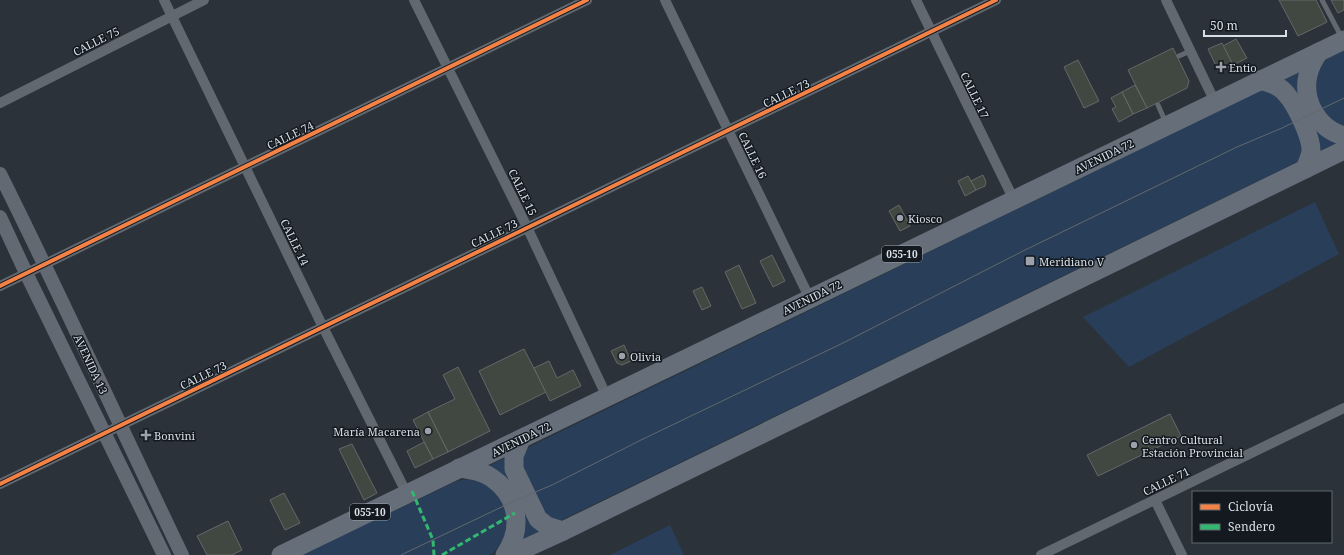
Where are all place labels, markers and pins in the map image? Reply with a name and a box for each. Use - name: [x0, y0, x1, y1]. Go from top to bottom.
- place label: Entio: [1229, 60, 1257, 75]
- marker: Entio: [1216, 62, 1226, 72]
- place label: Kiosco: [908, 211, 942, 226]
- marker: Kiosco: [895, 213, 905, 223]
- place label: Meridiano V: [1039, 254, 1105, 269]
- marker: Meridiano V: [1024, 255, 1036, 267]
- place label: Olivia: [630, 349, 661, 364]
- marker: Olivia: [617, 351, 627, 361]
- place label: María Macarena: [333, 424, 420, 439]
- marker: María Macarena: [423, 426, 433, 436]
- place label: Bonvini: [154, 428, 196, 443]
- marker: Bonvini: [141, 430, 151, 440]
- place label: Centro Cultural Estación Provincial: [1142, 432, 1243, 460]
- marker: Centro Cultural Estación Provincial: [1129, 440, 1139, 450]

